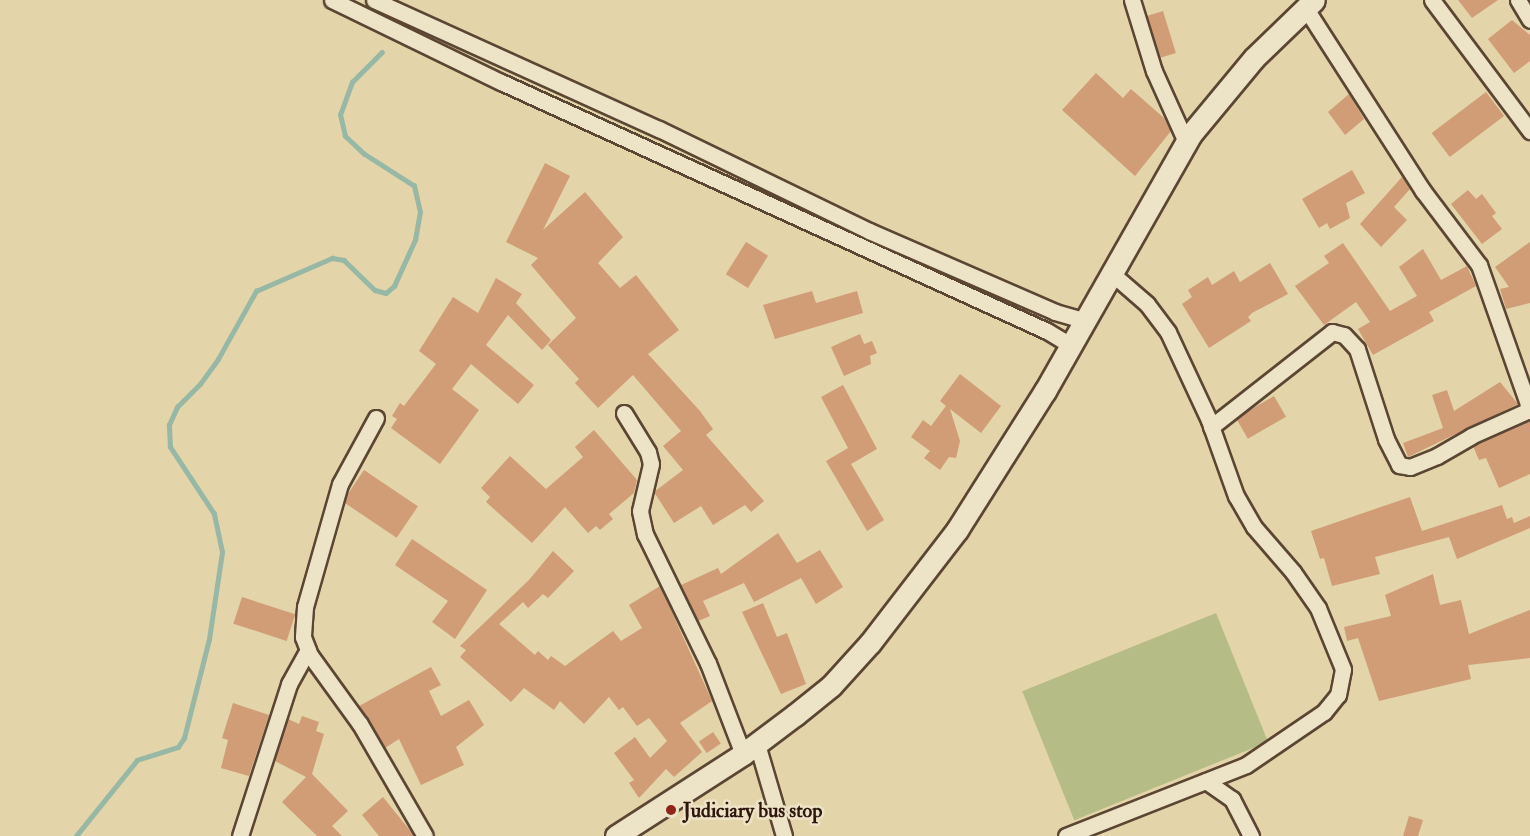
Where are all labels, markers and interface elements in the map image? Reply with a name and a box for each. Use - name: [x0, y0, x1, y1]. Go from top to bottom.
- place label: Judiciary bus stop: [683, 798, 822, 822]
- marker: Judiciary bus stop: [664, 803, 678, 817]

